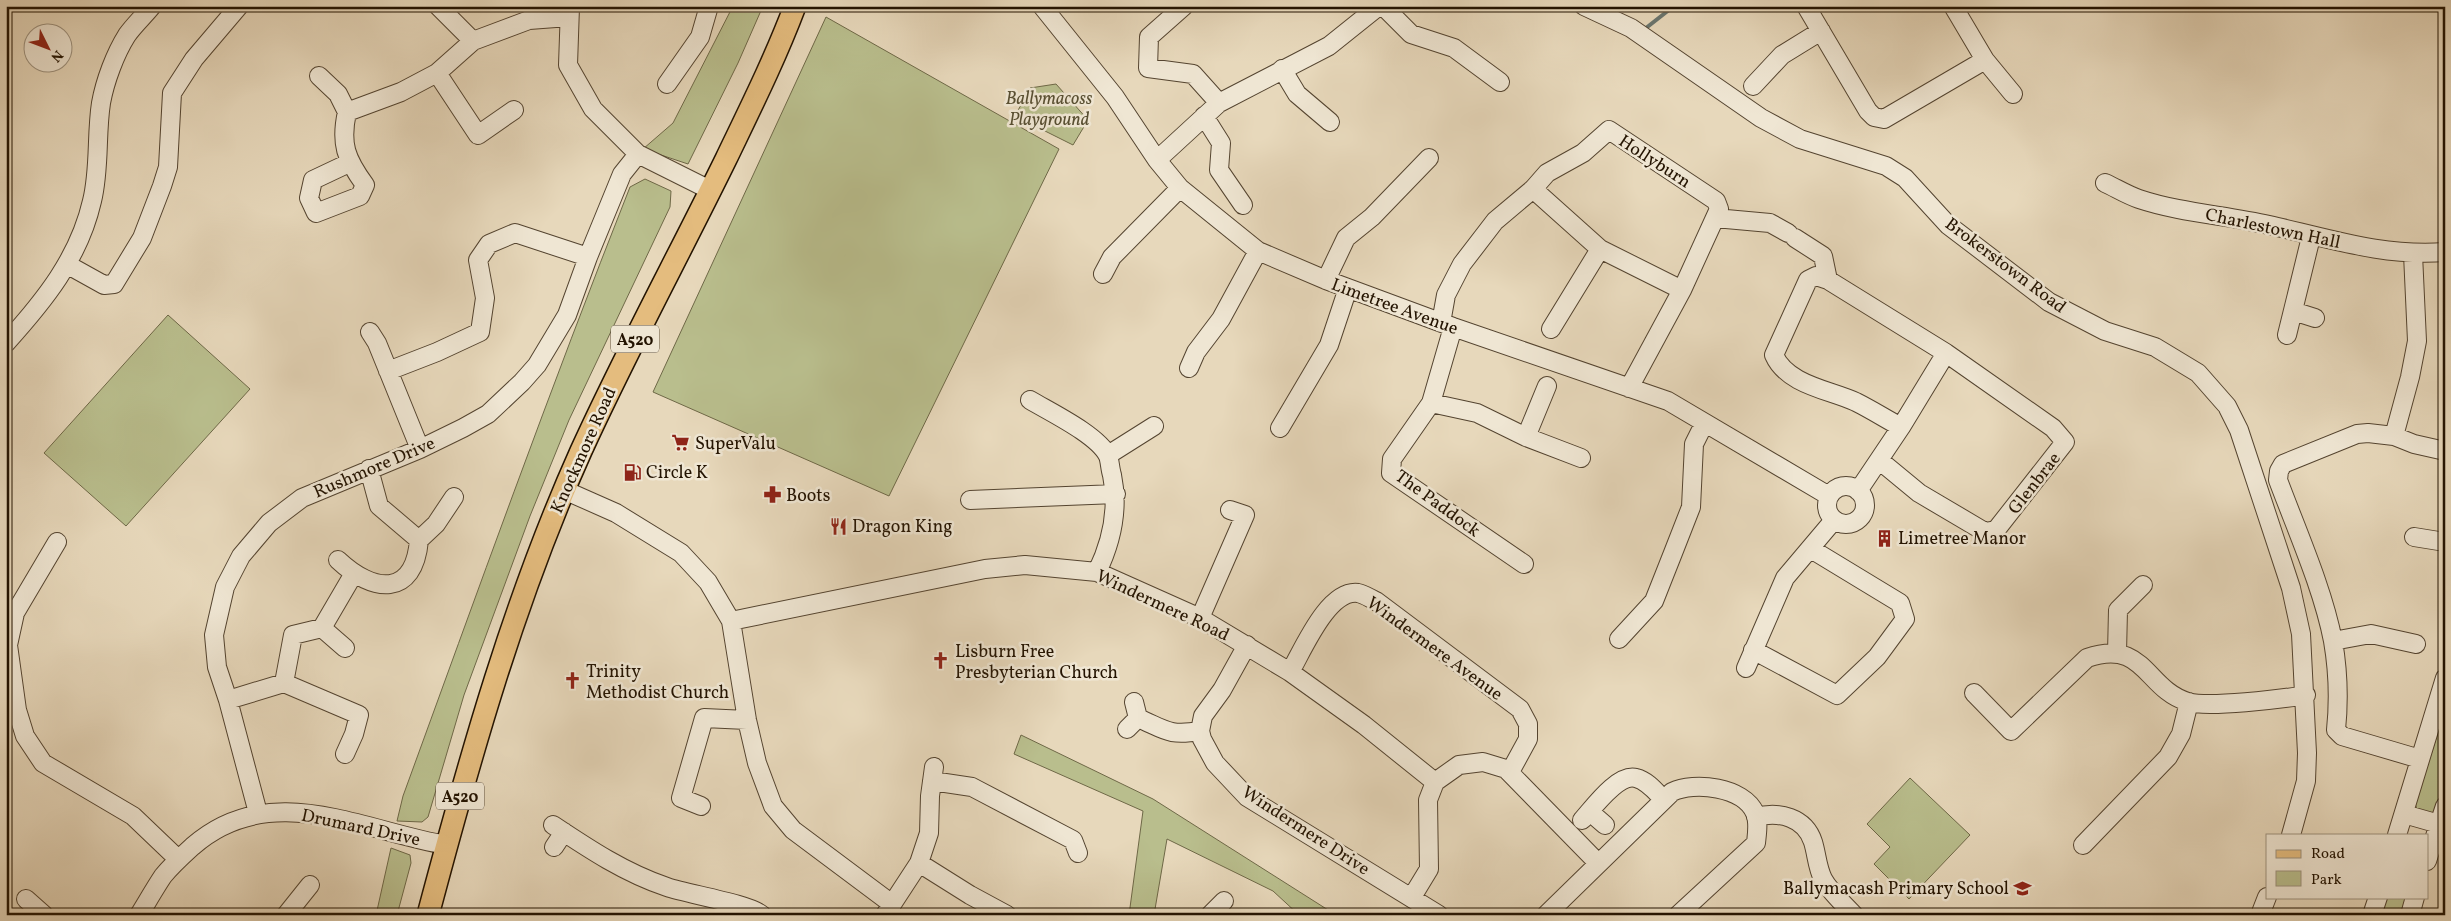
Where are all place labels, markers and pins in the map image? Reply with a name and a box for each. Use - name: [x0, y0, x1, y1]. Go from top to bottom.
- place label: SuperValu: [695, 432, 776, 457]
- supermarket icon: SuperValu: [671, 433, 691, 453]
- place label: Circle K: [646, 461, 708, 486]
- fuel station icon: Circle K: [622, 462, 642, 482]
- place label: Boots: [786, 484, 830, 509]
- pharmacy icon: Boots: [762, 485, 782, 505]
- place label: Dragon King: [852, 515, 952, 540]
- restaurant icon: Dragon King: [828, 516, 848, 536]
- place label: Limetree Manor: [1898, 527, 2027, 552]
- building icon: Limetree Manor: [1874, 528, 1894, 548]
- place label: Lisburn Free Presbyterian Church: [955, 640, 1118, 686]
- church icon: Lisburn Free Presbyterian Church: [931, 651, 951, 671]
- place label: Trinity Methodist Church: [586, 660, 730, 706]
- church icon: Trinity Methodist Church: [562, 671, 582, 691]
- place label: Ballymacash Primary School: [1783, 877, 2009, 902]
- school or university icon: Ballymacash Primary School: [2013, 878, 2033, 898]

